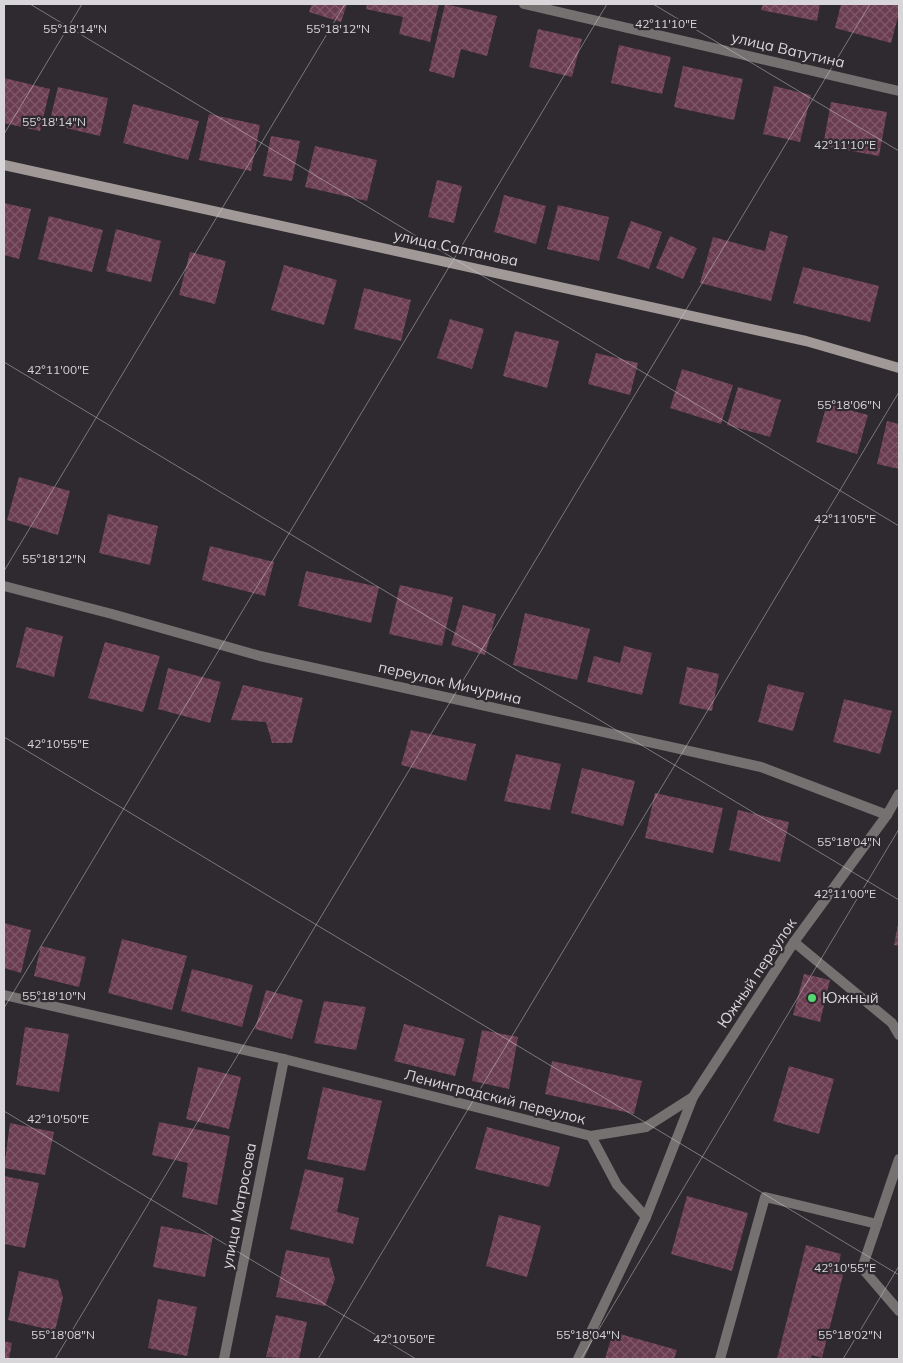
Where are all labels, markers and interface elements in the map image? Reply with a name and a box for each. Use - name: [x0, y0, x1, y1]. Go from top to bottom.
- text: 42°11'10"E: [635, 16, 697, 31]
- text: 55°18'14"N: [43, 21, 107, 36]
- text: 55°18'12"N: [306, 21, 370, 36]
- street label: улица Ватутина: [730, 27, 847, 72]
- text: 55°18'14"N: [22, 114, 86, 129]
- text: 42°11'10"E: [814, 137, 876, 152]
- street label: улица Салтанова: [392, 225, 520, 270]
- text: 42°11'00"E: [27, 362, 89, 377]
- text: 55°18'06"N: [817, 397, 881, 412]
- text: 42°11'05"E: [814, 511, 876, 526]
- text: 55°18'12"N: [22, 551, 86, 566]
- street label: переулок Мичурина: [377, 657, 524, 708]
- text: 42°10'55"E: [27, 736, 89, 751]
- text: 55°18'04"N: [817, 834, 881, 849]
- text: 42°11'00"E: [814, 886, 876, 901]
- street label: Южный переулок: [713, 913, 801, 1031]
- text: 55°18'10"N: [22, 988, 86, 1003]
- place label: Южный: [822, 988, 879, 1007]
- marker: Южный: [806, 992, 818, 1004]
- street label: Ленинградский переулок: [403, 1065, 589, 1128]
- text: 42°10'50"E: [27, 1111, 89, 1126]
- street label: улица Матросова: [217, 1141, 260, 1271]
- text: 42°10'55"E: [814, 1260, 876, 1275]
- text: 55°18'08"N: [31, 1327, 95, 1342]
- text: 55°18'04"N: [556, 1327, 620, 1342]
- text: 55°18'02"N: [818, 1327, 882, 1342]
- text: 42°10'50"E: [373, 1331, 435, 1346]

